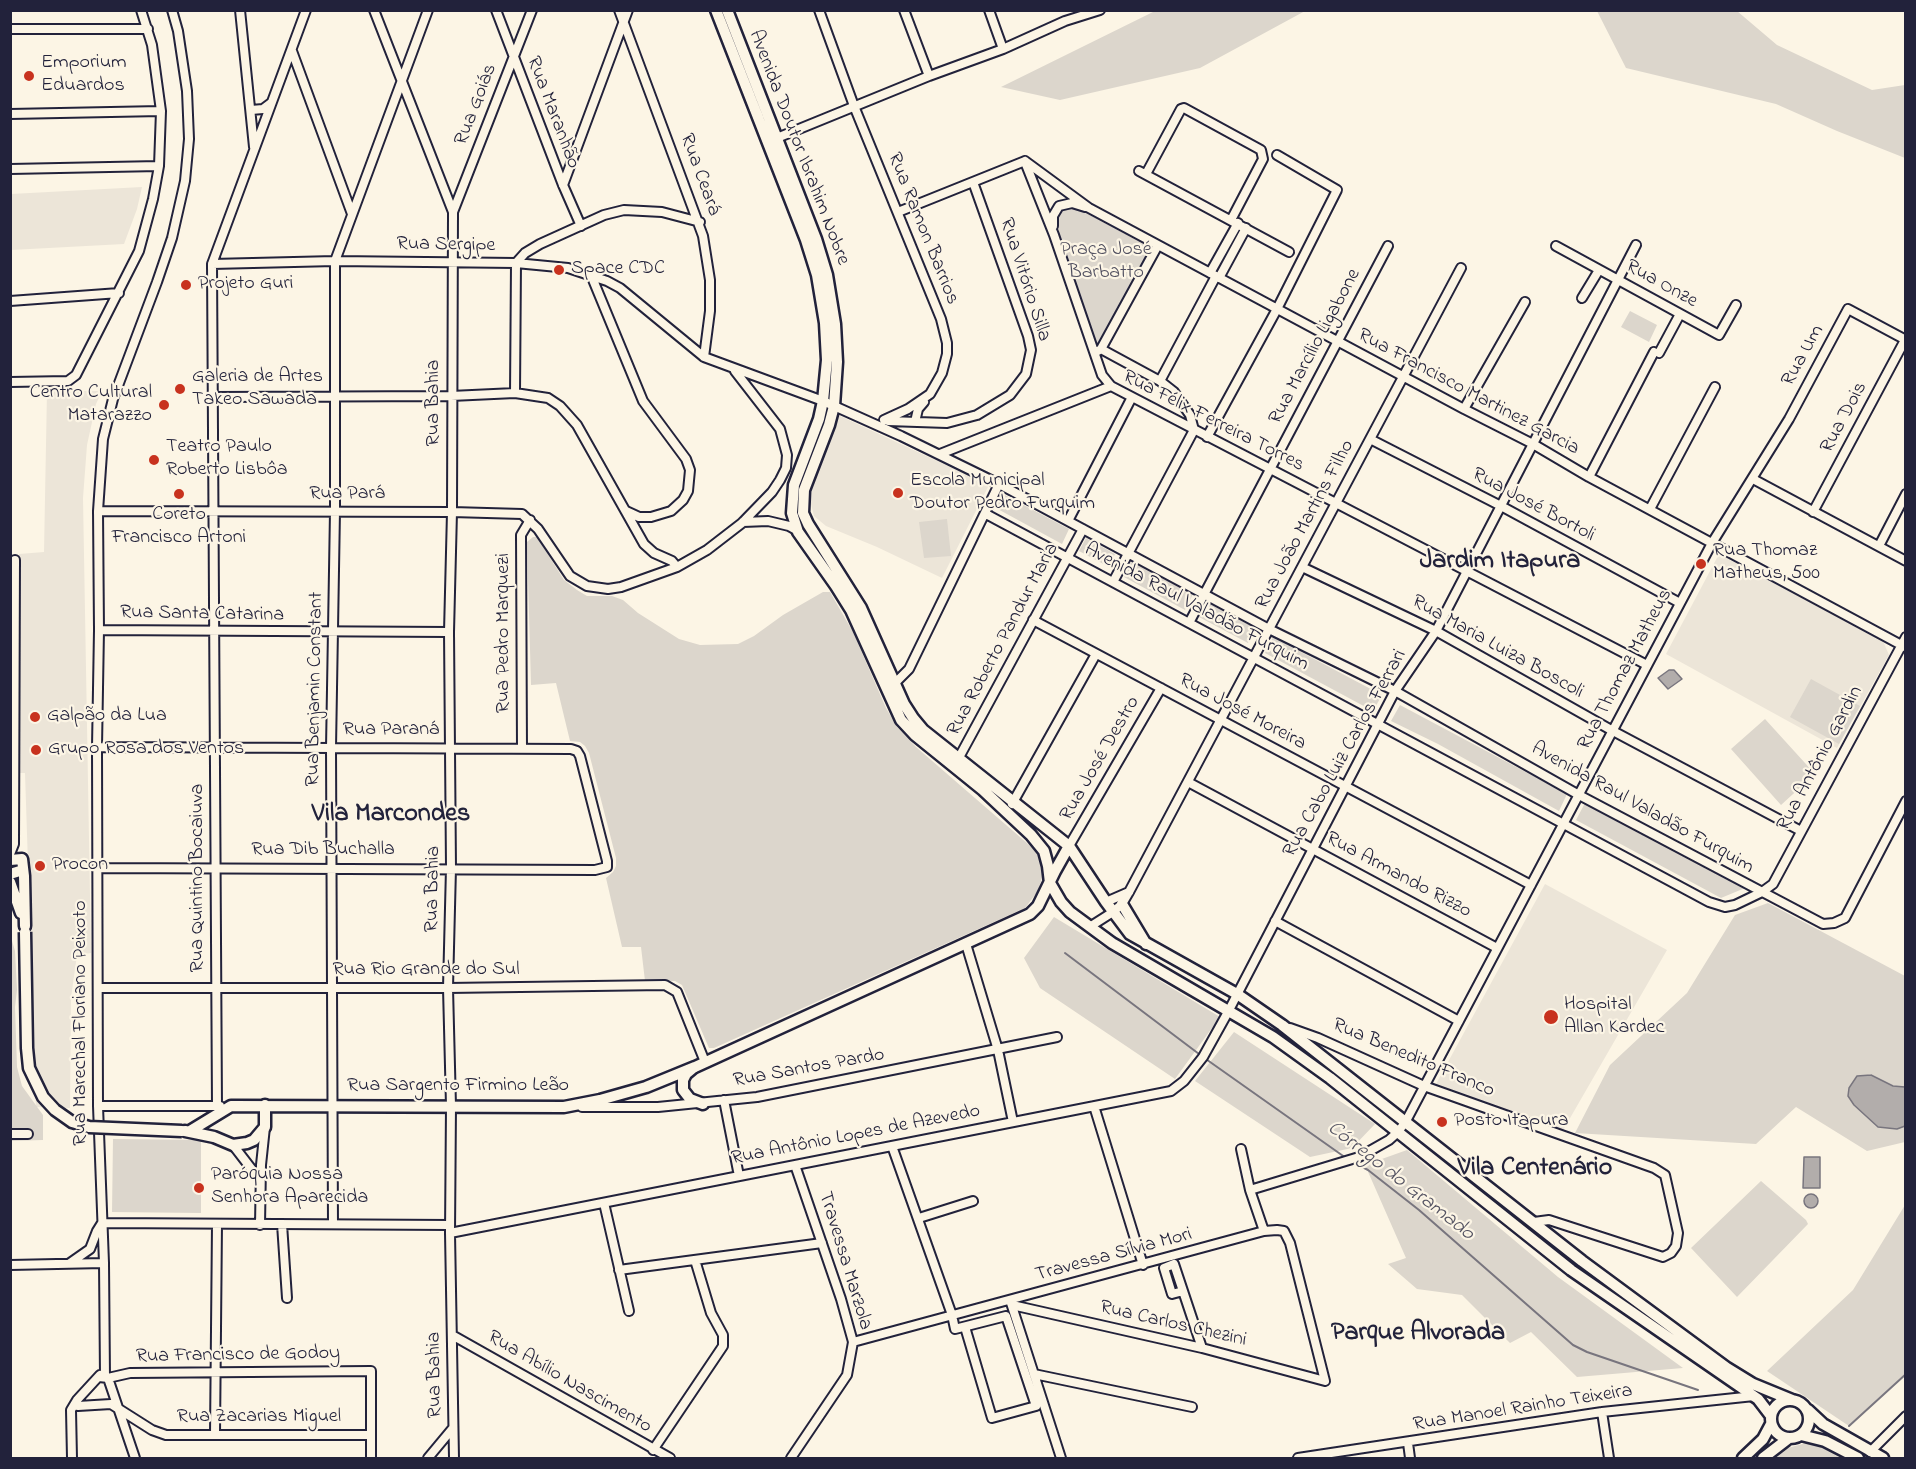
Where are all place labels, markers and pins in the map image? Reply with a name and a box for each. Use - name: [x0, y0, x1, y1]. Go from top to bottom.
- place label: Emporium Eduardos: [41, 52, 127, 99]
- marker: Emporium Eduardos: [22, 69, 36, 83]
- place label: Space CDC: [571, 258, 665, 282]
- marker: Space CDC: [552, 263, 566, 277]
- place label: Projeto Guri: [198, 273, 293, 297]
- marker: Projeto Guri: [179, 278, 193, 292]
- place label: Galeria de Artes Takeo Sawada: [192, 366, 323, 413]
- place label: Centro Cultural Matarazzo: [30, 382, 152, 429]
- marker: Galeria de Artes Takeo Sawada: [173, 382, 187, 396]
- marker: Centro Cultural Matarazzo: [157, 398, 171, 412]
- place label: Teatro Paulo Roberto Lisbôa: [166, 436, 288, 483]
- marker: Teatro Paulo Roberto Lisbôa: [147, 453, 161, 467]
- place label: Escola Municipal Doutor Pedro Furquim: [910, 470, 1095, 517]
- marker: Escola Municipal Doutor Pedro Furquim: [891, 486, 905, 500]
- marker: Coreto Francisco Artoni: [172, 487, 186, 501]
- place label: Coreto Francisco Artoni: [112, 504, 246, 551]
- place label: Rua Thomaz Matheus, 500: [1713, 540, 1820, 587]
- marker: Rua Thomaz Matheus, 500: [1694, 557, 1708, 571]
- place label: Galpão da Lua: [47, 705, 167, 729]
- marker: Galpão da Lua: [28, 710, 42, 724]
- place label: Grupo Rosa dos Ventos: [48, 738, 244, 762]
- marker: Grupo Rosa dos Ventos: [29, 743, 43, 757]
- place label: Procon: [52, 854, 108, 878]
- marker: Procon: [33, 859, 47, 873]
- place label: Hospital Allan Kardec: [1564, 994, 1664, 1041]
- marker: Hospital Allan Kardec: [1542, 1008, 1560, 1026]
- place label: Posto Itapura: [1454, 1110, 1569, 1134]
- marker: Posto Itapura: [1435, 1115, 1449, 1129]
- place label: Paróquia Nossa Senhora Aparecida: [211, 1164, 368, 1211]
- marker: Paróquia Nossa Senhora Aparecida: [192, 1181, 206, 1195]

